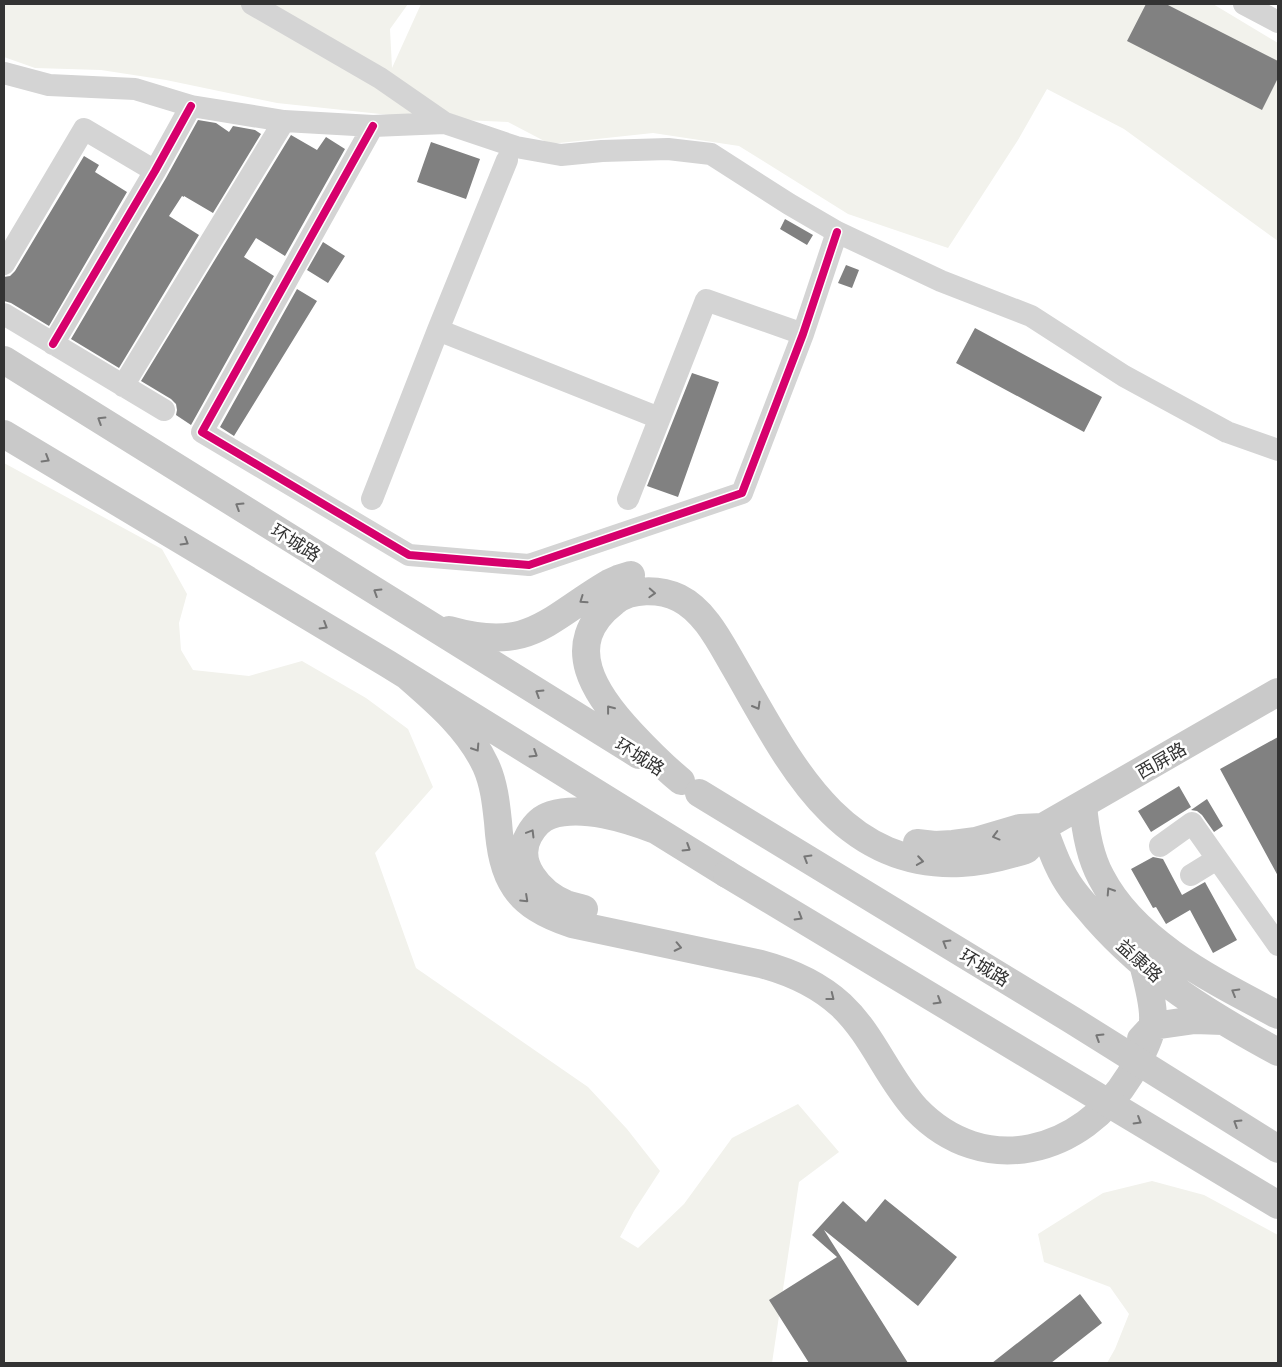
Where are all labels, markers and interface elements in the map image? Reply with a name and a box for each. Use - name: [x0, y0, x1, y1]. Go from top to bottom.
- one-way arrow: [97, 417, 106, 426]
- one-way arrow: [40, 452, 49, 462]
- one-way arrow: [235, 503, 244, 512]
- street label: 环城路: [267, 518, 325, 566]
- one-way arrow: [180, 536, 189, 546]
- one-way arrow: [648, 587, 656, 598]
- one-way arrow: [373, 589, 382, 598]
- one-way arrow: [579, 594, 589, 603]
- one-way arrow: [319, 619, 328, 629]
- one-way arrow: [535, 690, 544, 699]
- one-way arrow: [751, 700, 761, 709]
- one-way arrow: [608, 706, 616, 715]
- street label: 环城路: [611, 732, 669, 780]
- street label: 西屏路: [1132, 737, 1190, 783]
- one-way arrow: [469, 743, 479, 752]
- one-way arrow: [528, 747, 537, 757]
- one-way arrow: [525, 829, 535, 838]
- one-way arrow: [992, 830, 1000, 840]
- one-way arrow: [681, 842, 690, 852]
- one-way arrow: [803, 855, 812, 865]
- one-way arrow: [915, 855, 924, 865]
- one-way arrow: [1106, 888, 1116, 897]
- one-way arrow: [520, 893, 529, 902]
- one-way arrow: [794, 910, 803, 920]
- street label: 益康路: [1113, 934, 1167, 986]
- one-way arrow: [942, 939, 951, 949]
- one-way arrow: [674, 941, 683, 952]
- street label: 环城路: [956, 944, 1014, 990]
- one-way arrow: [1232, 988, 1241, 998]
- one-way arrow: [825, 991, 834, 999]
- one-way arrow: [933, 994, 942, 1004]
- one-way arrow: [1095, 1033, 1104, 1043]
- one-way arrow: [1132, 1114, 1141, 1124]
- one-way arrow: [1233, 1119, 1242, 1129]

